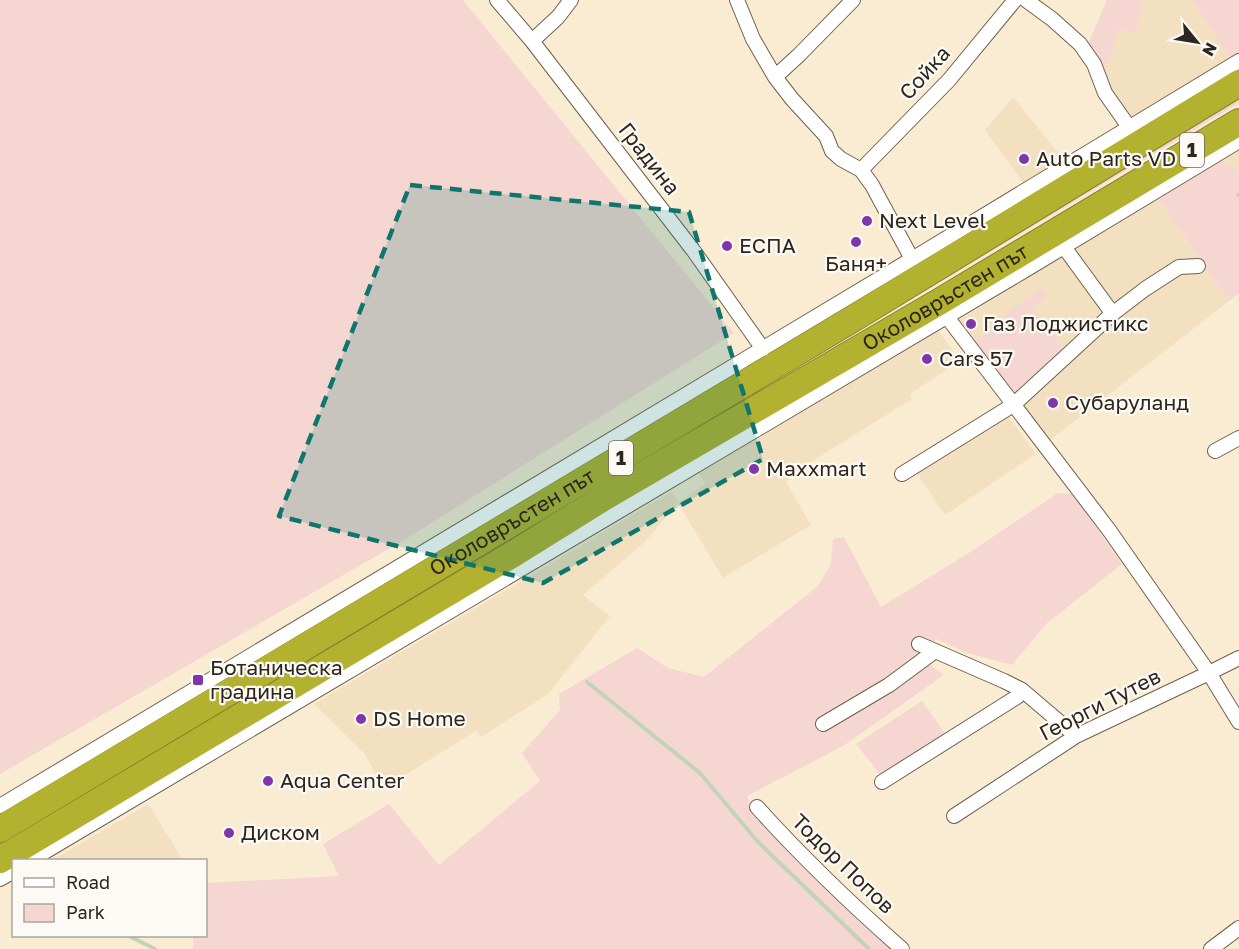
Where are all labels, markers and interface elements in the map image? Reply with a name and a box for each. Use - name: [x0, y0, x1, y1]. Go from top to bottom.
- north arrow: [1167, 12, 1227, 72]
- text: N: [1198, 39, 1222, 60]
- street label: Сойка: [893, 40, 955, 105]
- street label: Градина: [614, 117, 686, 200]
- road number: 1: [1180, 133, 1204, 167]
- place label: Auto Parts VD: [1036, 145, 1176, 171]
- marker: Auto Parts VD: [1017, 152, 1031, 166]
- place label: Next Level: [879, 207, 986, 233]
- marker: Next Level: [860, 214, 874, 228]
- place label: ЕСПА: [739, 232, 796, 258]
- marker: Баня+: [849, 235, 863, 249]
- street label: Околовръстен път: [857, 238, 1033, 356]
- marker: ЕСПА: [720, 239, 734, 253]
- place label: Баня+: [825, 250, 887, 276]
- place label: Газ Лоджистикс: [983, 310, 1148, 336]
- marker: Газ Лоджистикс: [964, 317, 978, 331]
- place label: Cars 57: [939, 345, 1013, 371]
- marker: Cars 57: [920, 352, 934, 366]
- place label: Субаруланд: [1065, 389, 1189, 415]
- marker: Субаруланд: [1046, 396, 1060, 410]
- road number: 1: [609, 441, 633, 475]
- place label: Maxxmart: [766, 455, 867, 481]
- street label: Околовръстен път: [424, 462, 599, 581]
- marker: Maxxmart: [747, 462, 761, 476]
- place label: Ботаническа градина: [210, 654, 343, 704]
- street label: Георги Тутев: [1035, 662, 1164, 746]
- marker: Ботаническа градина: [191, 673, 205, 687]
- place label: DS Home: [373, 705, 466, 731]
- marker: DS Home: [354, 712, 368, 726]
- place label: Aqua Center: [280, 767, 405, 793]
- marker: Aqua Center: [261, 774, 275, 788]
- street label: Тодор Попов: [787, 808, 900, 919]
- place label: Диском: [241, 819, 320, 845]
- marker: Диском: [222, 826, 236, 840]
- legend: [12, 859, 207, 937]
- text: Road: [66, 871, 110, 893]
- text: Park: [66, 901, 105, 923]

